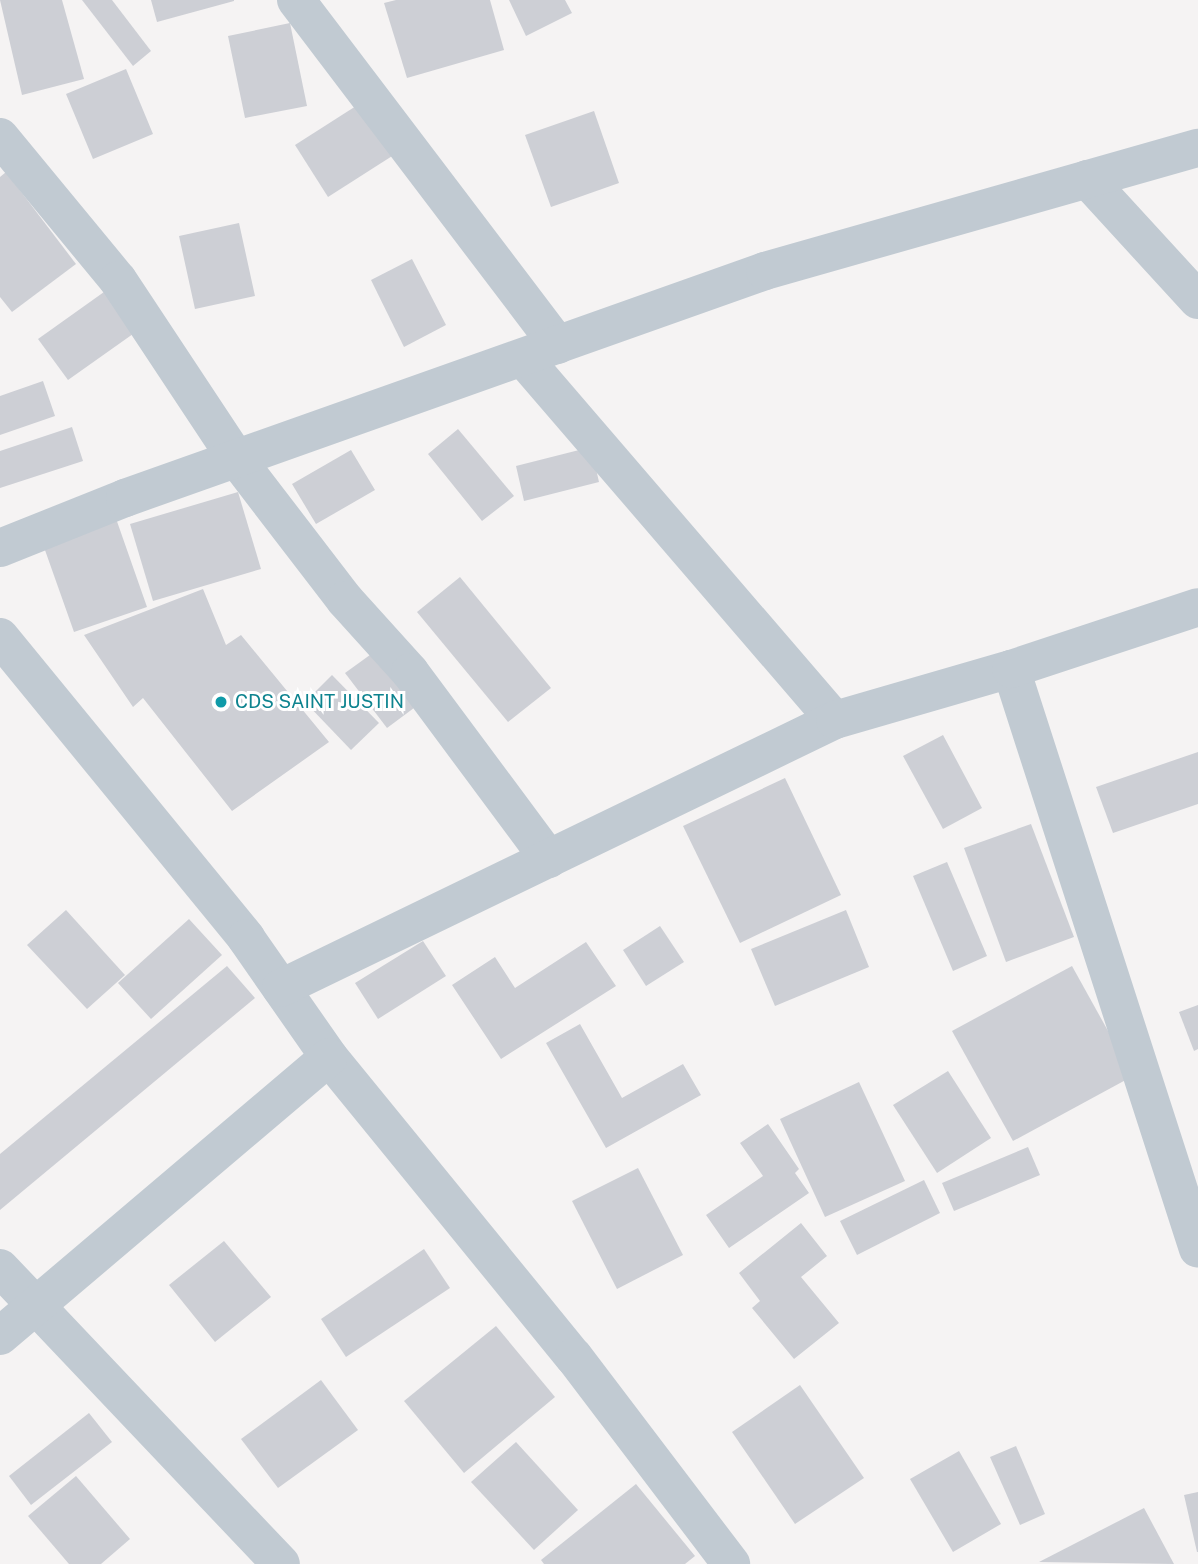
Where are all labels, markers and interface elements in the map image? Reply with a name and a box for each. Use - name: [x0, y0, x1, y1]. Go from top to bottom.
- place label: CDS SAINT JUSTIN: [235, 691, 404, 713]
- marker: CDS SAINT JUSTIN: [213, 694, 229, 710]

